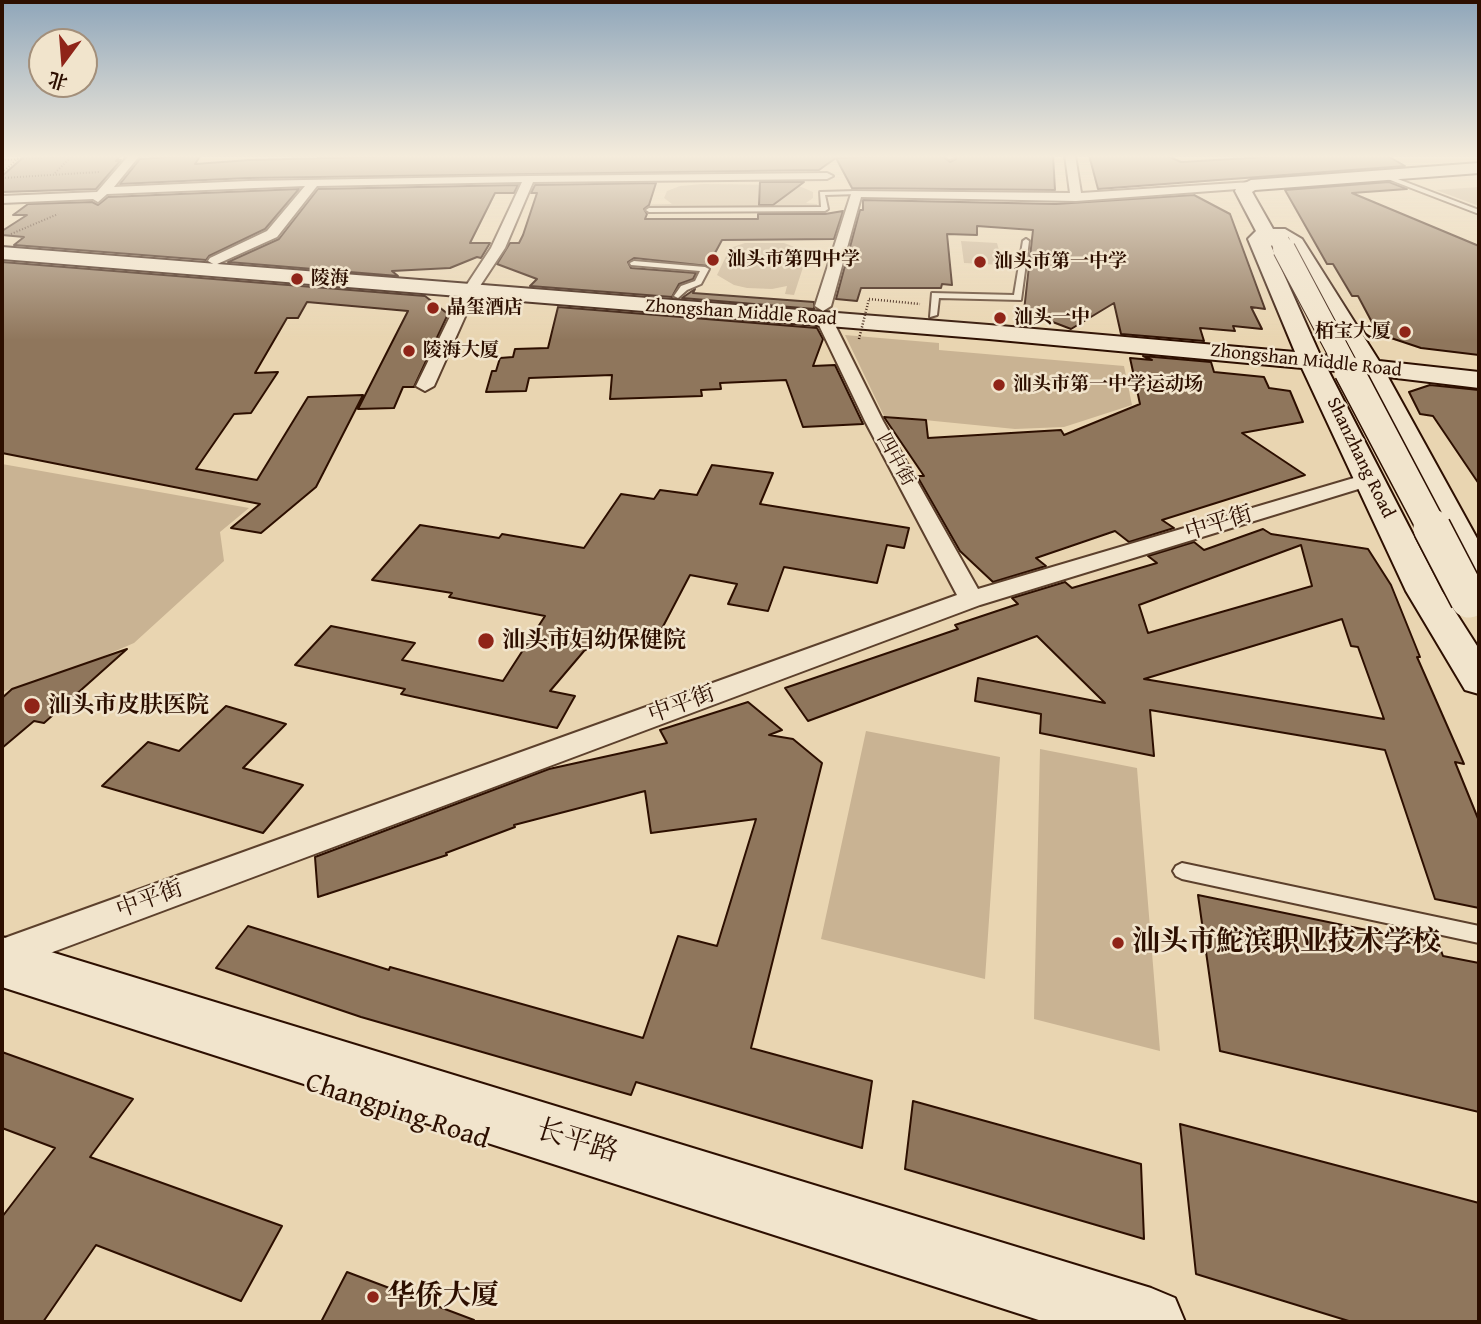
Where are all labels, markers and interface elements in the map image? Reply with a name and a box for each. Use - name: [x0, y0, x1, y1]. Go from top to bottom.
- north arrow: [28, 28, 98, 98]
- text: 北: [45, 65, 71, 97]
- place label: 汕头市第四中学: [727, 249, 860, 271]
- place label: 汕头市第一中学: [994, 251, 1127, 273]
- marker: 汕头市第四中学: [705, 252, 721, 268]
- marker: 汕头市第一中学: [972, 254, 988, 270]
- place label: 陵海: [311, 268, 349, 290]
- marker: 陵海: [289, 271, 305, 287]
- street label: Zhongshan Middle Road: [644, 295, 838, 331]
- place label: 晶玺酒店: [447, 297, 523, 319]
- marker: 晶玺酒店: [425, 300, 441, 316]
- place label: 汕头一中: [1014, 307, 1090, 329]
- marker: 汕头一中: [992, 310, 1008, 326]
- place label: 栢宝大厦: [1315, 321, 1391, 343]
- marker: 栢宝大厦: [1397, 324, 1413, 340]
- place label: 陵海大厦: [423, 340, 499, 362]
- street label: Zhongshan Middle Road: [1209, 340, 1403, 382]
- marker: 陵海大厦: [401, 343, 417, 359]
- place label: 汕头市第一中学运动场: [1013, 374, 1203, 396]
- marker: 汕头市第一中学运动场: [991, 377, 1007, 393]
- street label: Shanzhang Road: [1321, 394, 1399, 522]
- street label: 四中街: [871, 430, 919, 490]
- street label: 中平街: [1182, 501, 1256, 547]
- place label: 汕头市妇幼保健院: [502, 627, 686, 655]
- marker: 汕头市妇幼保健院: [476, 631, 496, 651]
- street label: 中平街: [645, 680, 719, 730]
- place label: 汕头市皮肤医院: [48, 692, 209, 720]
- marker: 汕头市皮肤医院: [22, 696, 42, 716]
- street label: 中平街: [113, 875, 187, 925]
- place label: 汕头市鮀滨职业技术学校: [1132, 926, 1440, 960]
- marker: 汕头市鮀滨职业技术学校: [1110, 935, 1126, 951]
- street label: Changping Road: [301, 1066, 493, 1158]
- street label: 长平路: [532, 1114, 622, 1170]
- place label: 华侨大厦: [387, 1280, 499, 1314]
- marker: 华侨大厦: [365, 1289, 381, 1305]

